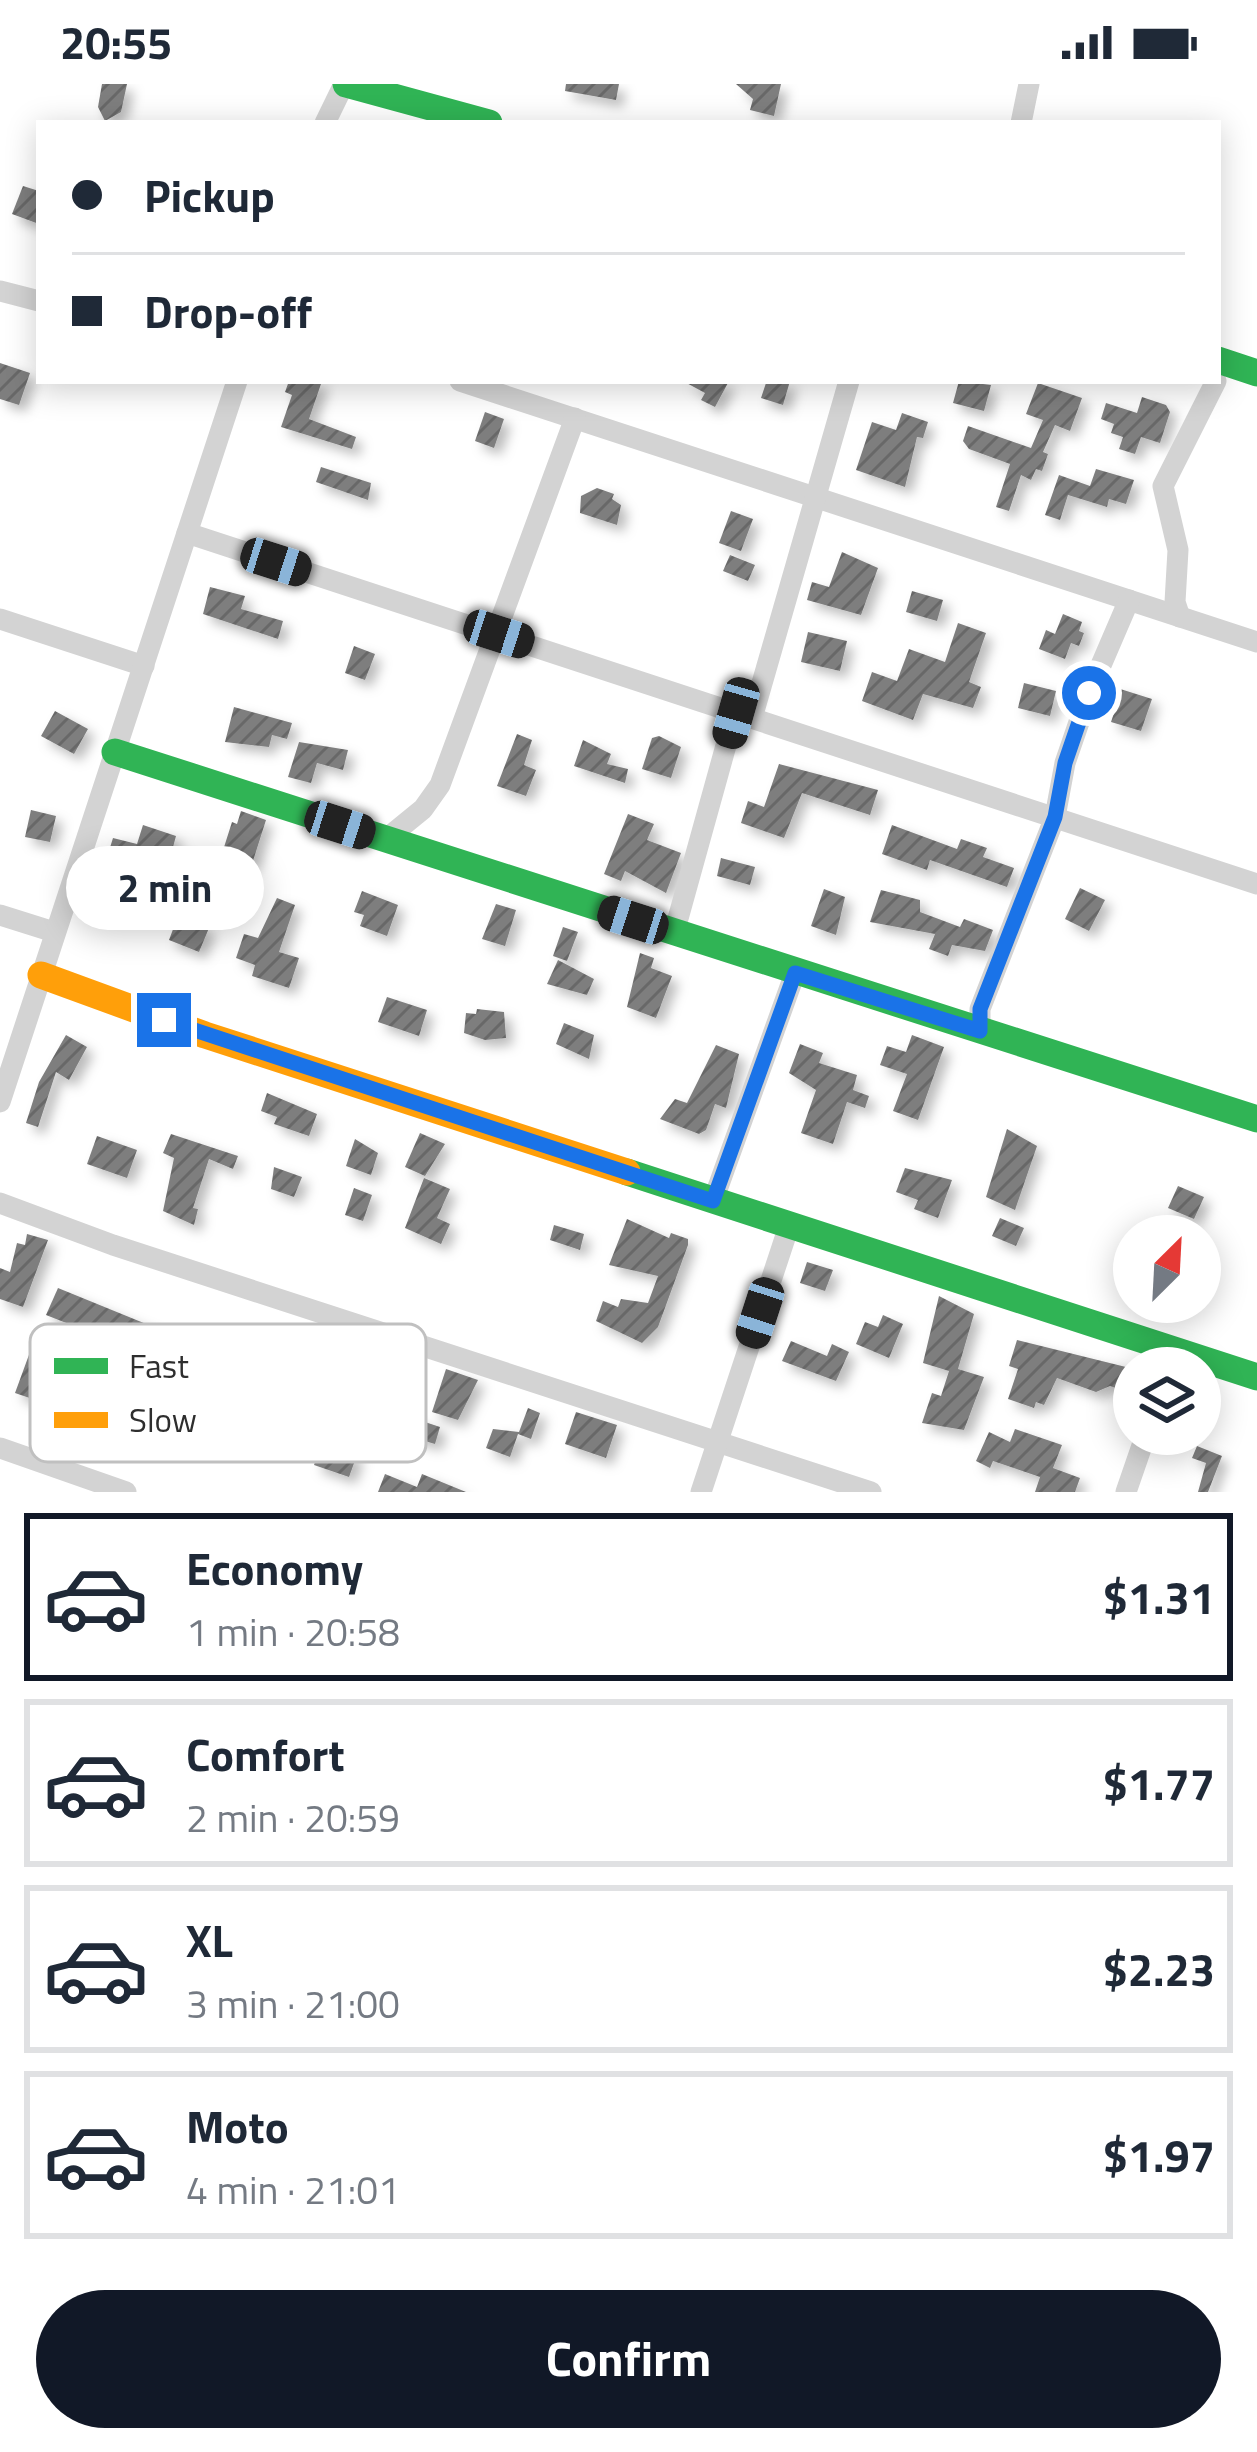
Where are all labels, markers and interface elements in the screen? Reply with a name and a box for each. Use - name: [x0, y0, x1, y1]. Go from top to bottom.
- text: 20:55: [60, 8, 172, 76]
- text: Pickup: [144, 161, 275, 229]
- text: Drop-off: [144, 277, 312, 345]
- car: [236, 534, 316, 590]
- car: [459, 606, 539, 662]
- route start: [1062, 666, 1116, 720]
- car: [709, 673, 763, 753]
- car: [300, 797, 380, 853]
- callout: 2 min: [65, 846, 263, 930]
- text: 2 min: [118, 858, 212, 917]
- car: [593, 892, 673, 948]
- route end: [137, 993, 191, 1047]
- north arrow: [1113, 1215, 1221, 1323]
- map controls: [1113, 1215, 1221, 1455]
- car: [732, 1273, 788, 1353]
- legend: [30, 1324, 426, 1462]
- text: Fast: [129, 1341, 189, 1391]
- button: layers: [1113, 1347, 1221, 1455]
- text: Slow: [129, 1395, 197, 1445]
- text: Economy: [186, 1534, 363, 1602]
- icon: car: [42, 1543, 150, 1651]
- text: $1.31: [1103, 1563, 1215, 1631]
- text: 1 min · 20:58: [186, 1602, 400, 1661]
- text: Comfort: [186, 1720, 345, 1788]
- icon: car: [42, 1729, 150, 1837]
- text: $1.77: [1103, 1749, 1215, 1817]
- text: 2 min · 20:59: [186, 1788, 400, 1847]
- text: XL: [186, 1906, 233, 1974]
- icon: car: [42, 1915, 150, 2023]
- text: $2.23: [1103, 1935, 1215, 2003]
- text: 3 min · 21:00: [186, 1974, 400, 2033]
- text: Moto: [186, 2092, 289, 2160]
- icon: car: [42, 2101, 150, 2209]
- text: $1.97: [1103, 2121, 1215, 2189]
- text: 4 min · 21:01: [186, 2160, 400, 2219]
- button: Confirm: [36, 2290, 1221, 2428]

